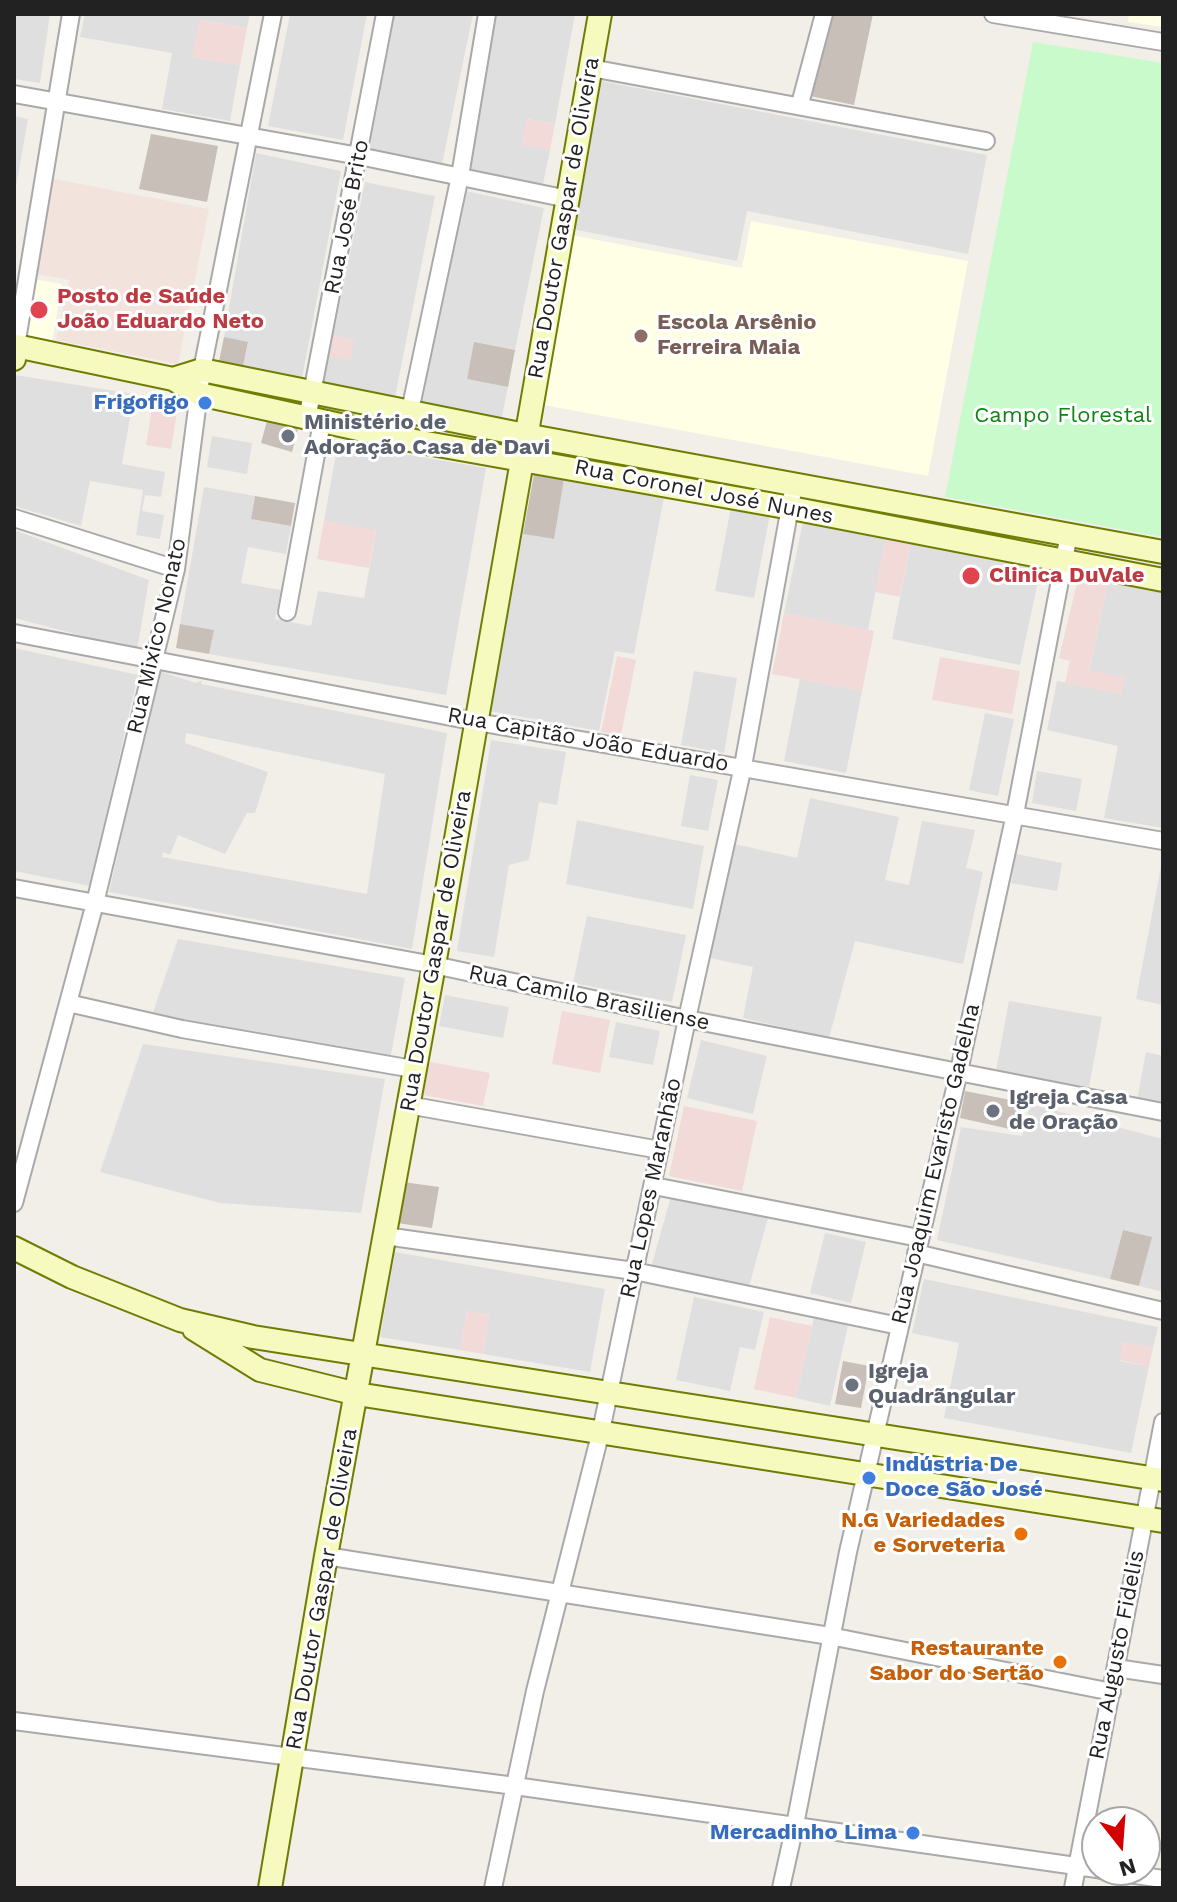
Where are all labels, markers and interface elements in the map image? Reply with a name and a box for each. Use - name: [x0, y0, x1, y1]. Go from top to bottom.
- street label: Rua Doutor Gaspar de Oliveira: [523, 55, 605, 381]
- street label: Rua José Brito: [319, 138, 375, 296]
- place label: Posto de Saúde João Eduardo Neto: [57, 284, 264, 336]
- marker: Posto de Saúde João Eduardo Neto: [28, 299, 50, 321]
- place label: Escola Arsênio Ferreira Maia: [657, 310, 816, 362]
- marker: Escola Arsênio Ferreira Maia: [632, 327, 650, 345]
- place label: Frigofigo: [94, 390, 189, 416]
- marker: Frigofigo: [196, 394, 214, 412]
- park label: Campo Florestal: [974, 403, 1152, 429]
- place label: Ministério de Adoração Casa de Davi: [304, 410, 550, 462]
- marker: Ministério de Adoração Casa de Davi: [279, 427, 297, 445]
- street label: Rua Coronel José Nunes: [572, 454, 836, 530]
- street label: Rua Mixico Nonato: [122, 535, 192, 737]
- place label: Clinica DuVale: [989, 563, 1145, 589]
- marker: Clinica DuVale: [960, 565, 982, 587]
- street label: Rua Capitão João Eduardo: [445, 702, 731, 778]
- street label: Rua Doutor Gaspar de Oliveira: [395, 788, 477, 1114]
- street label: Rua Camilo Brasiliense: [466, 960, 712, 1036]
- street label: Rua Joaquim Evaristo Gadelha: [886, 1001, 986, 1327]
- street label: Rua Lopes Maranhão: [615, 1075, 687, 1301]
- place label: Igreja Casa de Oração: [1009, 1085, 1128, 1136]
- marker: Igreja Casa de Oração: [984, 1102, 1002, 1120]
- place label: Igreja Quadrãngular: [868, 1359, 1016, 1410]
- marker: Igreja Quadrãngular: [843, 1376, 861, 1394]
- street label: Rua Doutor Gaspar de Oliveira: [281, 1426, 363, 1752]
- place label: Indústria De Doce São José: [885, 1452, 1043, 1504]
- marker: Indústria De Doce São José: [860, 1469, 878, 1487]
- place label: N.G Variedades e Sorveteria: [841, 1508, 1005, 1560]
- marker: N.G Variedades e Sorveteria: [1012, 1525, 1030, 1543]
- street label: Rua Augusto Fidelis: [1084, 1548, 1150, 1762]
- place label: Restaurante Sabor do Sertão: [869, 1636, 1044, 1688]
- marker: Restaurante Sabor do Sertão: [1051, 1653, 1069, 1671]
- north arrow: [1081, 1806, 1161, 1886]
- place label: Mercadinho Lima: [710, 1820, 897, 1846]
- marker: Mercadinho Lima: [904, 1824, 922, 1842]
- text: N: [1116, 1853, 1139, 1882]

